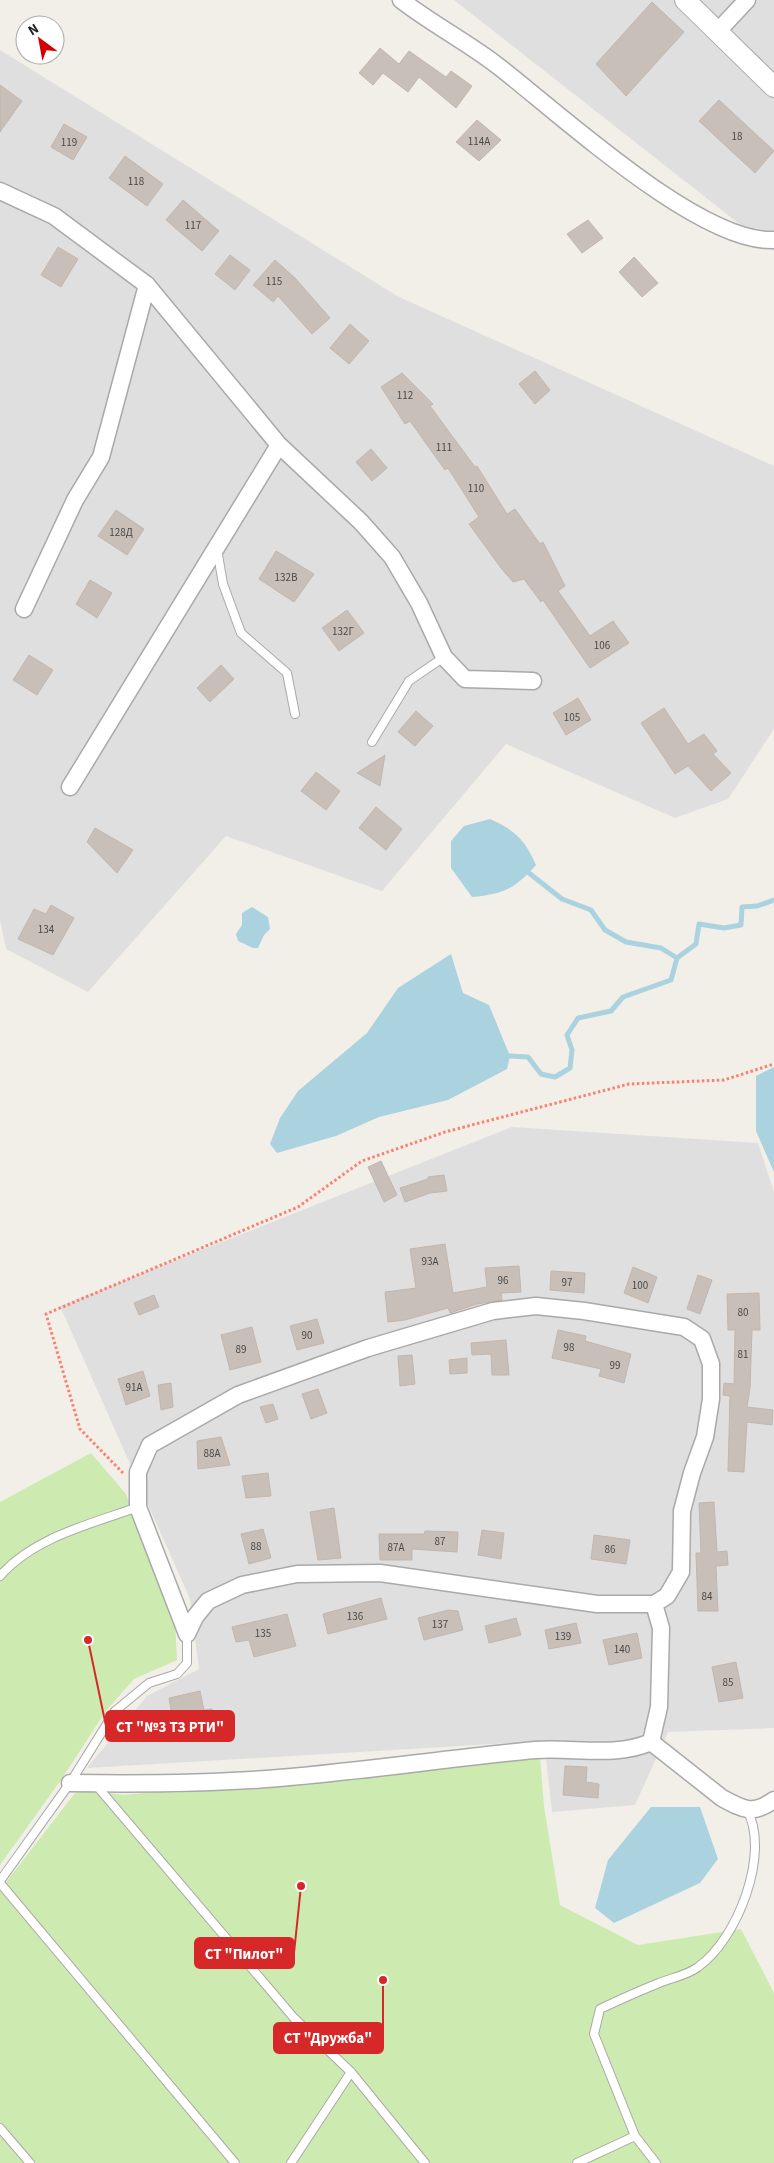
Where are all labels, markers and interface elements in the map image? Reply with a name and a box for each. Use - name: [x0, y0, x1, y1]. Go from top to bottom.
- north arrow: [15, 15, 65, 65]
- text: N: [24, 19, 43, 41]
- house number: 18: [732, 129, 743, 144]
- house number: 114А: [468, 134, 490, 149]
- house number: 119: [61, 135, 77, 150]
- house number: 118: [128, 174, 145, 189]
- house number: 117: [185, 218, 201, 233]
- house number: 115: [266, 274, 282, 289]
- house number: 112: [397, 388, 413, 403]
- house number: 111: [436, 440, 452, 455]
- house number: 110: [468, 481, 484, 496]
- house number: 128Д: [109, 525, 133, 540]
- house number: 132В: [275, 570, 298, 585]
- house number: 132Г: [332, 624, 354, 639]
- house number: 106: [594, 638, 611, 653]
- house number: 105: [564, 710, 580, 725]
- house number: 134: [38, 922, 55, 937]
- house number: 93А: [422, 1254, 438, 1269]
- house number: 96: [498, 1273, 509, 1288]
- house number: 97: [562, 1275, 572, 1290]
- house number: 100: [632, 1278, 648, 1293]
- house number: 80: [738, 1305, 748, 1320]
- house number: 90: [302, 1328, 312, 1343]
- house number: 98: [564, 1340, 575, 1355]
- house number: 89: [236, 1342, 246, 1357]
- house number: 81: [738, 1347, 748, 1362]
- house number: 99: [610, 1358, 620, 1373]
- house number: 91А: [126, 1380, 142, 1395]
- house number: 88А: [204, 1446, 220, 1461]
- house number: 87: [435, 1534, 445, 1549]
- house number: 88: [251, 1539, 262, 1554]
- house number: 87А: [388, 1540, 404, 1555]
- house number: 86: [605, 1542, 616, 1557]
- house number: 84: [702, 1589, 713, 1604]
- house number: 136: [347, 1609, 364, 1624]
- house number: 137: [432, 1617, 448, 1632]
- house number: 135: [255, 1626, 271, 1641]
- house number: 139: [555, 1629, 571, 1644]
- house number: 140: [614, 1642, 630, 1657]
- house number: 85: [723, 1675, 733, 1690]
- callout: СТ "№3 ТЗ РТИ": [106, 1711, 234, 1741]
- text: СТ "№3 ТЗ РТИ": [116, 1717, 224, 1738]
- callout: СТ "Пилот": [195, 1938, 294, 1968]
- text: СТ "Пилот": [205, 1944, 283, 1965]
- callout: СТ "Дружба": [274, 2023, 383, 2053]
- text: СТ "Дружба": [284, 2028, 372, 2049]

